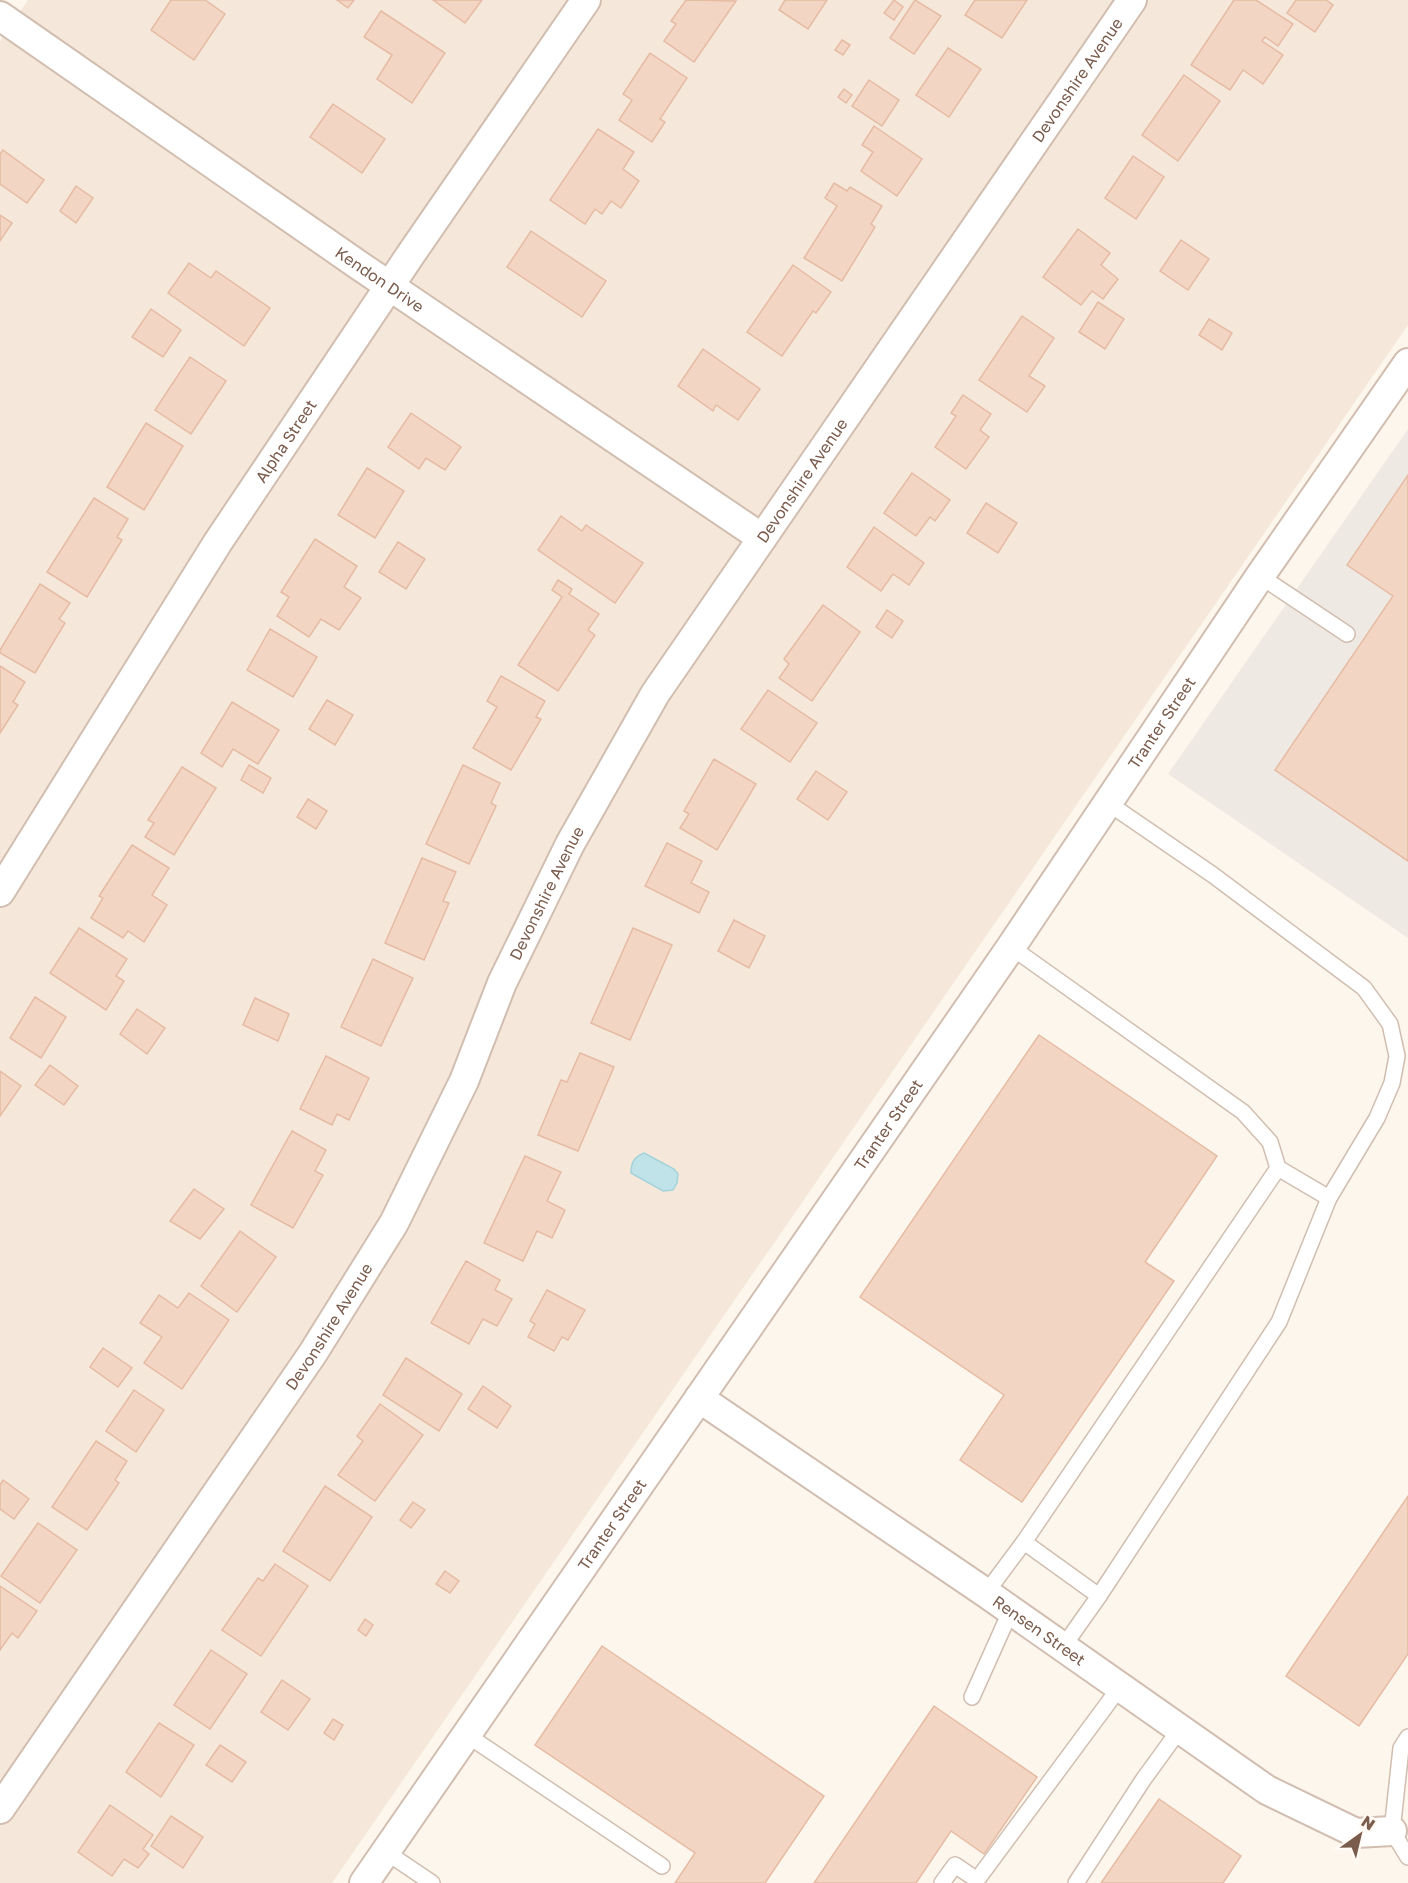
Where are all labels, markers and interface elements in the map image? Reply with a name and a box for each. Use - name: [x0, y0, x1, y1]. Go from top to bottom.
- street label: Devonshire Avenue: [1027, 14, 1127, 146]
- street label: Kendon Drive: [331, 242, 428, 316]
- street label: Alpha Street: [251, 396, 321, 486]
- street label: Devonshire Avenue: [752, 414, 852, 547]
- street label: Tranter Street: [1124, 673, 1200, 773]
- street label: Devonshire Avenue: [505, 823, 588, 963]
- street label: Tranter Street: [850, 1075, 927, 1174]
- street label: Devonshire Avenue: [281, 1259, 377, 1394]
- street label: Tranter Street: [573, 1475, 650, 1574]
- street label: Rensen Street: [989, 1591, 1090, 1670]
- north arrow: [1330, 1805, 1390, 1865]
- text: N: [1358, 1811, 1379, 1834]

